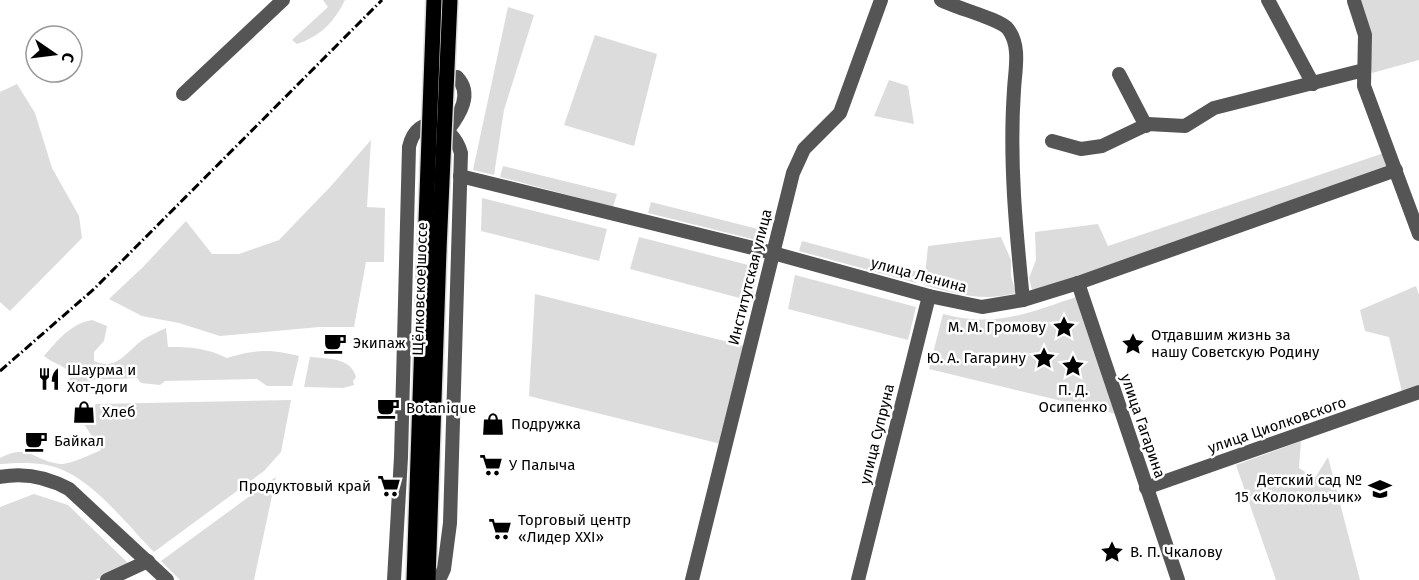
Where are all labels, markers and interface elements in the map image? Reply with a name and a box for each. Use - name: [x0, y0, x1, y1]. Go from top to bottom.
- north arrow: [24, 24, 84, 84]
- text: С: [58, 51, 78, 65]
- street label: Институтская улица: [724, 207, 776, 347]
- street label: Щёлковское шоссе: [409, 222, 431, 356]
- street label: улица Ленина: [869, 254, 969, 296]
- place icon: М. М. Громову: [1051, 314, 1077, 340]
- place label: М. М. Громову: [948, 318, 1047, 336]
- place label: Отдавшим жизнь за нашу Советскую Родину: [1151, 326, 1320, 361]
- cafe icon: Экипаж: [322, 330, 348, 356]
- place icon: Отдавшим жизнь за нашу Советскую Родину: [1120, 331, 1146, 357]
- place label: Экипаж: [353, 334, 406, 352]
- place icon: Ю. А. Гагарину: [1031, 345, 1057, 371]
- place label: Ю. А. Гагарину: [927, 349, 1027, 367]
- place icon: П. Д. Осипенко: [1060, 353, 1086, 379]
- place label: Шаурма и Хот-доги: [67, 361, 136, 396]
- restaurant icon: Шаурма и Хот-доги: [36, 366, 62, 392]
- street label: улица Гагарина: [1117, 372, 1169, 480]
- place label: П. Д. Осипенко: [1039, 381, 1107, 416]
- street label: улица Супруна: [856, 382, 898, 486]
- street label: улица Циолковского: [1205, 393, 1349, 457]
- cafe icon: Botanique: [375, 395, 401, 421]
- shop icon: Хлеб: [71, 399, 97, 425]
- place label: Botanique: [406, 399, 476, 417]
- place label: Хлеб: [102, 403, 136, 421]
- shop icon: Подружка: [480, 411, 506, 437]
- place label: Подружка: [511, 415, 581, 433]
- cafe icon: Байкал: [23, 428, 49, 454]
- place label: Байкал: [54, 432, 104, 450]
- supermarket icon: У Палыча: [478, 452, 504, 478]
- place label: У Палыча: [509, 456, 575, 474]
- place label: Детский сад № 15 «Колокольчик»: [1235, 471, 1362, 506]
- supermarket icon: Продуктовый край: [376, 473, 402, 499]
- school or university icon: Детский сад № 15 «Колокольчик»: [1367, 476, 1393, 502]
- place label: Продуктовый край: [239, 477, 371, 495]
- place label: Торговый центр «Лидер XXI»: [518, 511, 631, 546]
- supermarket icon: Торговый центр «Лидер XXI»: [487, 516, 513, 542]
- place icon: В. П. Чкалову: [1099, 539, 1125, 565]
- place label: В. П. Чкалову: [1130, 543, 1223, 561]

